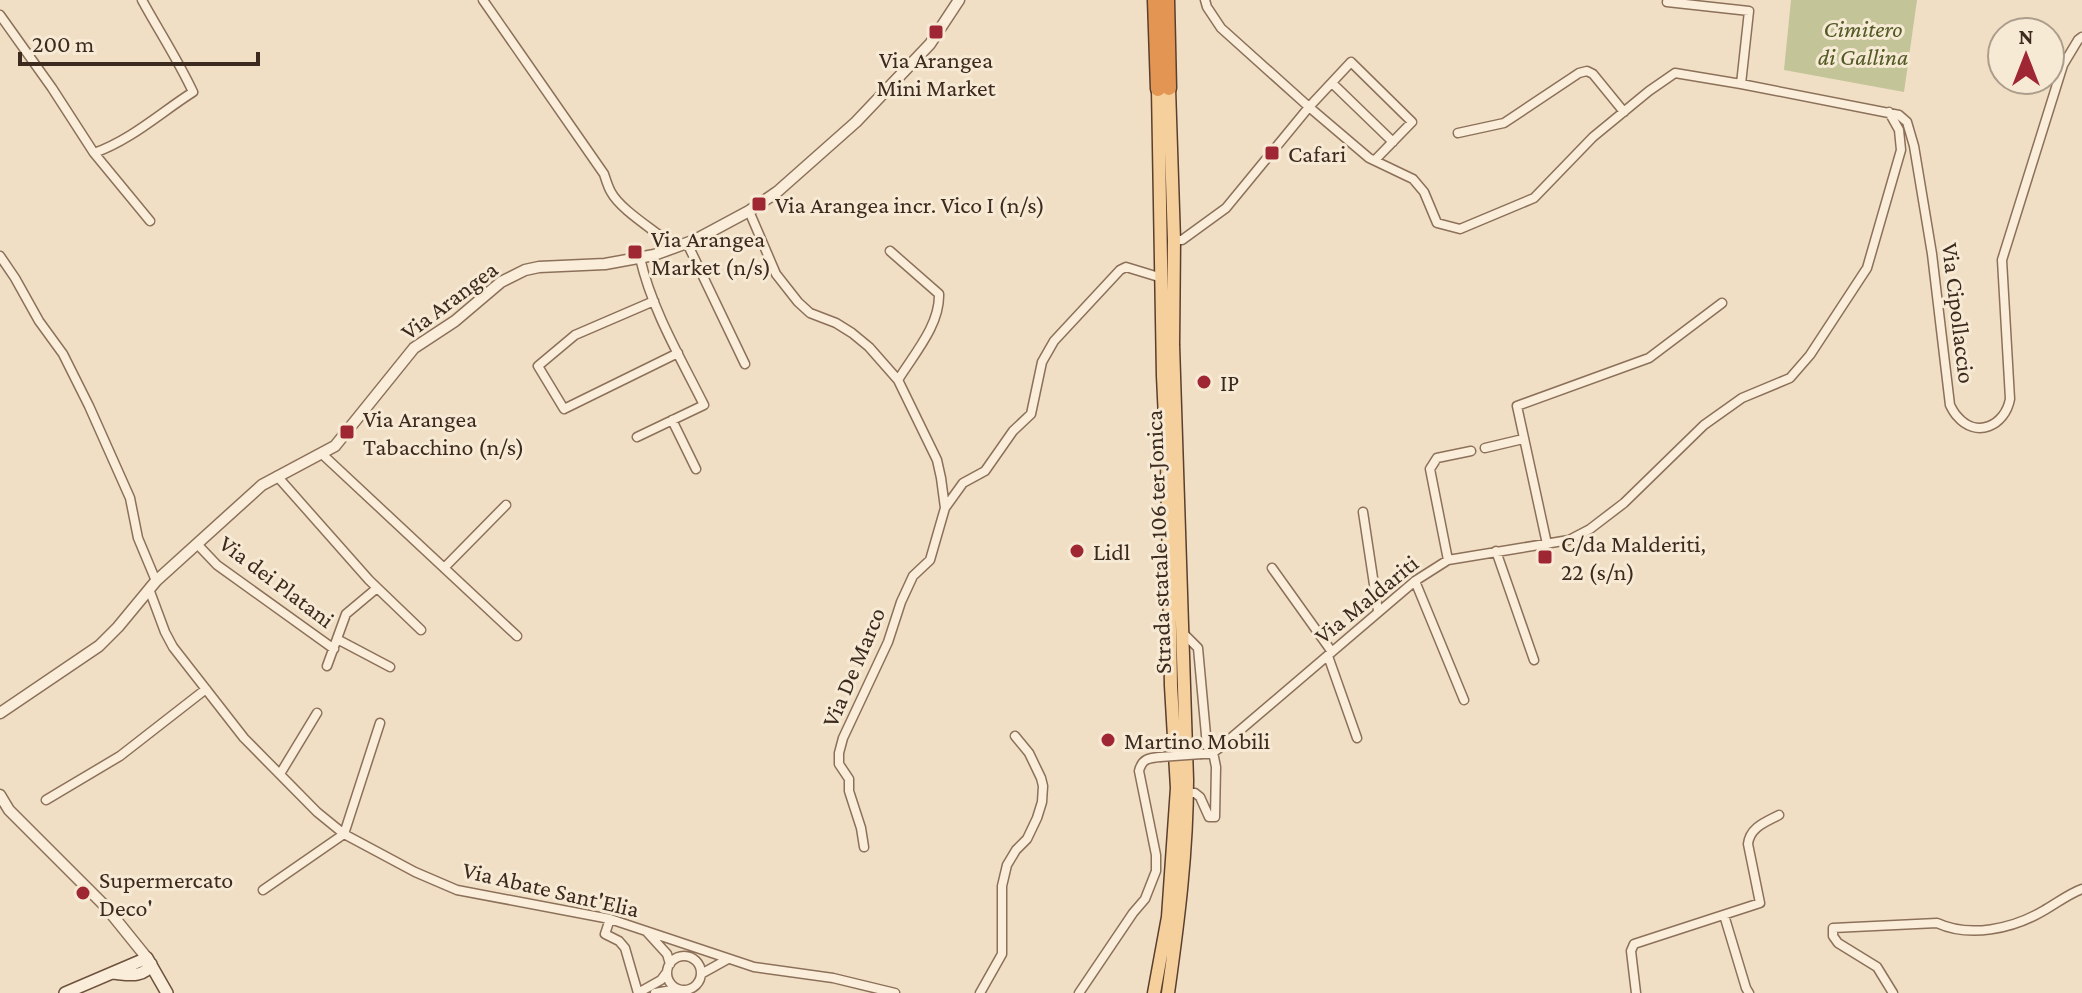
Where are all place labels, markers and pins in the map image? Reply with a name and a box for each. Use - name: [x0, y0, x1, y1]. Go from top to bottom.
- marker: Via Arangea Mini Market: [927, 23, 945, 41]
- place label: Via Arangea Mini Market: [876, 46, 997, 101]
- place label: Cafari: [1288, 140, 1346, 167]
- marker: Cafari: [1263, 144, 1281, 162]
- place label: Via Arangea incr. Vico I (n/s): [775, 191, 1045, 219]
- marker: Via Arangea incr. Vico I (n/s): [750, 195, 768, 213]
- place label: Via Arangea Market (n/s): [651, 225, 771, 281]
- marker: Via Arangea Market (n/s): [626, 243, 644, 261]
- place label: IP: [1220, 369, 1239, 396]
- marker: IP: [1195, 373, 1213, 391]
- place label: Via Arangea Tabacchino (n/s): [363, 405, 525, 461]
- marker: Via Arangea Tabacchino (n/s): [338, 423, 356, 441]
- place label: C/da Malderiti, 22 (s/n): [1561, 530, 1706, 586]
- place label: Lidl: [1093, 538, 1130, 565]
- marker: Lidl: [1068, 542, 1086, 560]
- marker: C/da Malderiti, 22 (s/n): [1536, 548, 1554, 566]
- place label: Martino Mobili: [1124, 727, 1270, 754]
- marker: Martino Mobili: [1099, 731, 1117, 749]
- place label: Supermercato Deco': [99, 866, 233, 921]
- marker: Supermercato Deco': [74, 884, 92, 902]

